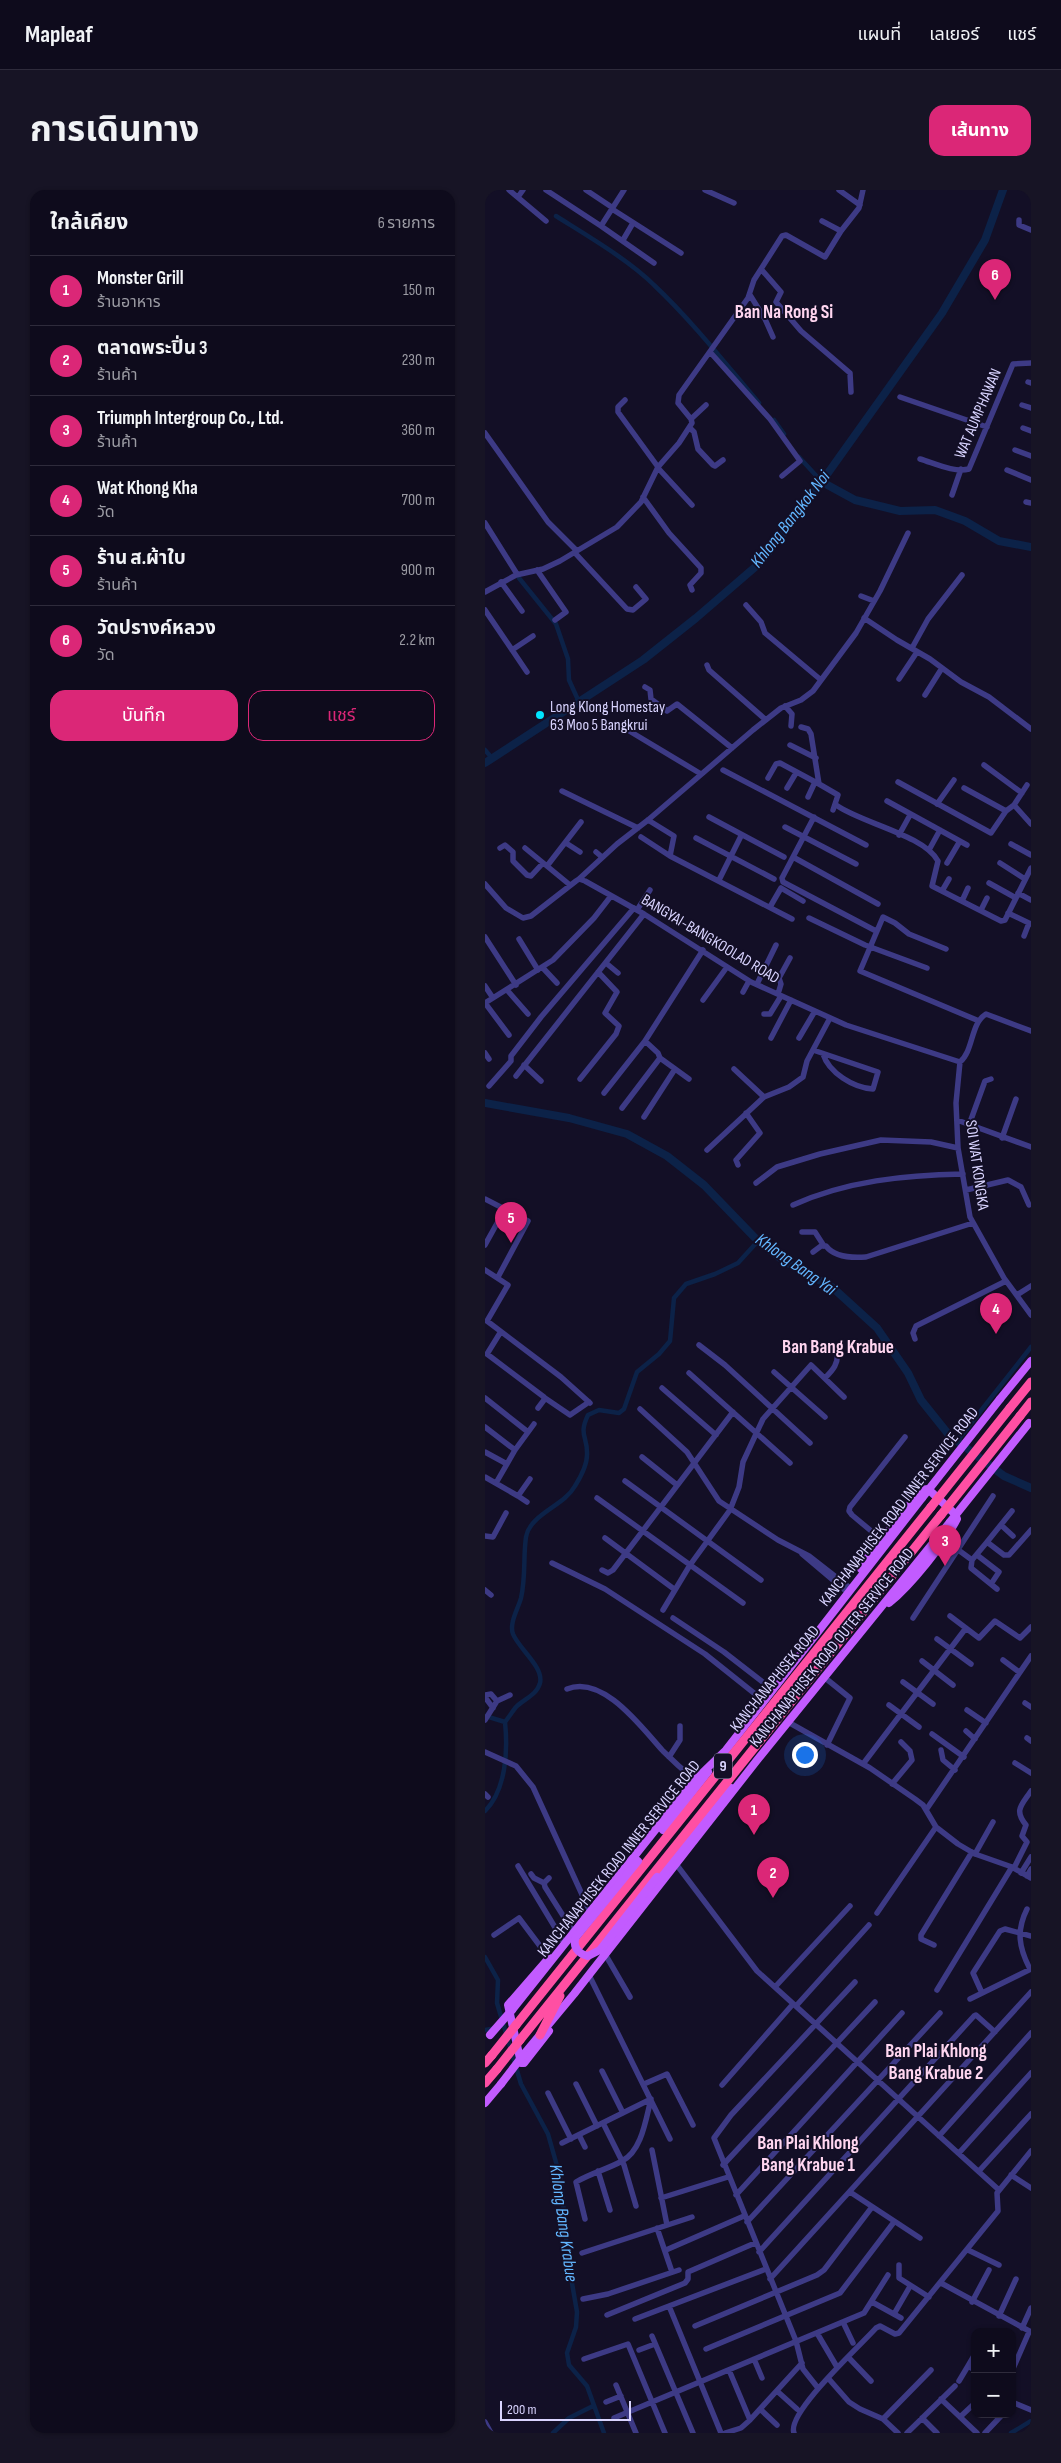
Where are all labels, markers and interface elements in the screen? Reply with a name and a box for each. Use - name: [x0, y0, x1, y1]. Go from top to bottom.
- text: Mapleaf: [25, 20, 93, 49]
- text: แผนที่: [857, 24, 901, 45]
- text: เลเยอร์: [929, 24, 979, 45]
- text: แชร์: [1007, 24, 1036, 45]
- button: เส้นทาง: [929, 105, 1031, 156]
- text: การเดินทาง: [30, 109, 199, 152]
- text: ใกล้เคียง: [50, 210, 128, 235]
- text: 6 รายการ: [378, 214, 435, 233]
- pin: 6: [979, 259, 1011, 300]
- text: Monster Grill: [97, 267, 184, 290]
- text: 1: [63, 281, 69, 300]
- text: 150 m: [403, 281, 435, 300]
- text: ร้านอาหาร: [97, 293, 161, 312]
- district label: Ban Na Rong Si: [735, 301, 833, 324]
- text: ตลาดพระปิ่น 3: [97, 337, 207, 360]
- text: 2: [62, 351, 70, 370]
- text: 230 m: [402, 351, 435, 370]
- text: ร้านค้า: [97, 366, 137, 385]
- street label: WAT AUMPHAWAN: [951, 366, 1006, 461]
- text: Triumph Intergroup Co., Ltd.: [97, 407, 284, 430]
- text: 3: [62, 421, 70, 440]
- text: 360 m: [401, 421, 435, 440]
- text: ร้านค้า: [97, 433, 137, 452]
- water label: Khlong Bangkok Noi: [746, 466, 835, 572]
- text: Wat Khong Kha: [97, 477, 198, 500]
- text: 4: [62, 491, 70, 510]
- text: 700 m: [402, 491, 435, 510]
- text: วัด: [97, 503, 115, 522]
- text: ร้าน ส.ผ้าใบ: [97, 547, 186, 570]
- text: 5: [62, 561, 70, 580]
- text: 900 m: [401, 561, 435, 580]
- text: ร้านค้า: [97, 576, 137, 595]
- text: วัดปรางค์หลวง: [97, 617, 216, 640]
- text: 6: [62, 631, 70, 650]
- text: 2.2 km: [399, 631, 435, 650]
- text: วัด: [97, 646, 115, 665]
- button: บันทึก: [50, 690, 238, 741]
- button: แชร์: [248, 690, 435, 741]
- place label: Long Klong Homestay 63 Moo 5 Bangkrui: [550, 698, 665, 735]
- marker: Long Klong Homestay 63 Moo 5 Bangkrui: [534, 709, 546, 721]
- street label: BANGYAI-BANGKOOLAD ROAD: [638, 890, 783, 988]
- street label: SOI WAT KONGKA: [961, 1119, 992, 1212]
- pin: 5: [495, 1202, 527, 1243]
- water label: Khlong Bang Yai: [751, 1229, 841, 1300]
- pin: 4: [980, 1293, 1012, 1334]
- district label: Ban Bang Krabue: [782, 1336, 894, 1359]
- street label: KANCHANAPHISEK ROAD INNER SERVICE ROAD: [815, 1403, 983, 1610]
- pin: 3: [929, 1525, 961, 1566]
- street label: KANCHANAPHISEK ROAD OUTER SERVICE ROAD: [745, 1544, 917, 1750]
- street label: KANCHANAPHISEK ROAD: [725, 1621, 823, 1735]
- your location: [792, 1742, 818, 1768]
- road number: 9: [714, 1754, 732, 1778]
- street label: KANCHANAPHISEK ROAD INNER SERVICE ROAD: [534, 1757, 705, 1961]
- pin: 1: [738, 1794, 770, 1835]
- pin: 2: [757, 1857, 789, 1898]
- district label: Ban Plai Khlong Bang Krabue 2: [885, 2040, 987, 2085]
- district label: Ban Plai Khlong Bang Krabue 1: [757, 2132, 859, 2177]
- water label: Khlong Bang Krabue: [545, 2163, 582, 2283]
- map controls: [971, 2328, 1016, 2418]
- button: +: [971, 2328, 1016, 2373]
- button: −: [971, 2373, 1016, 2418]
- scale bar: [500, 2398, 631, 2421]
- text: 200 m: [507, 2401, 536, 2418]

